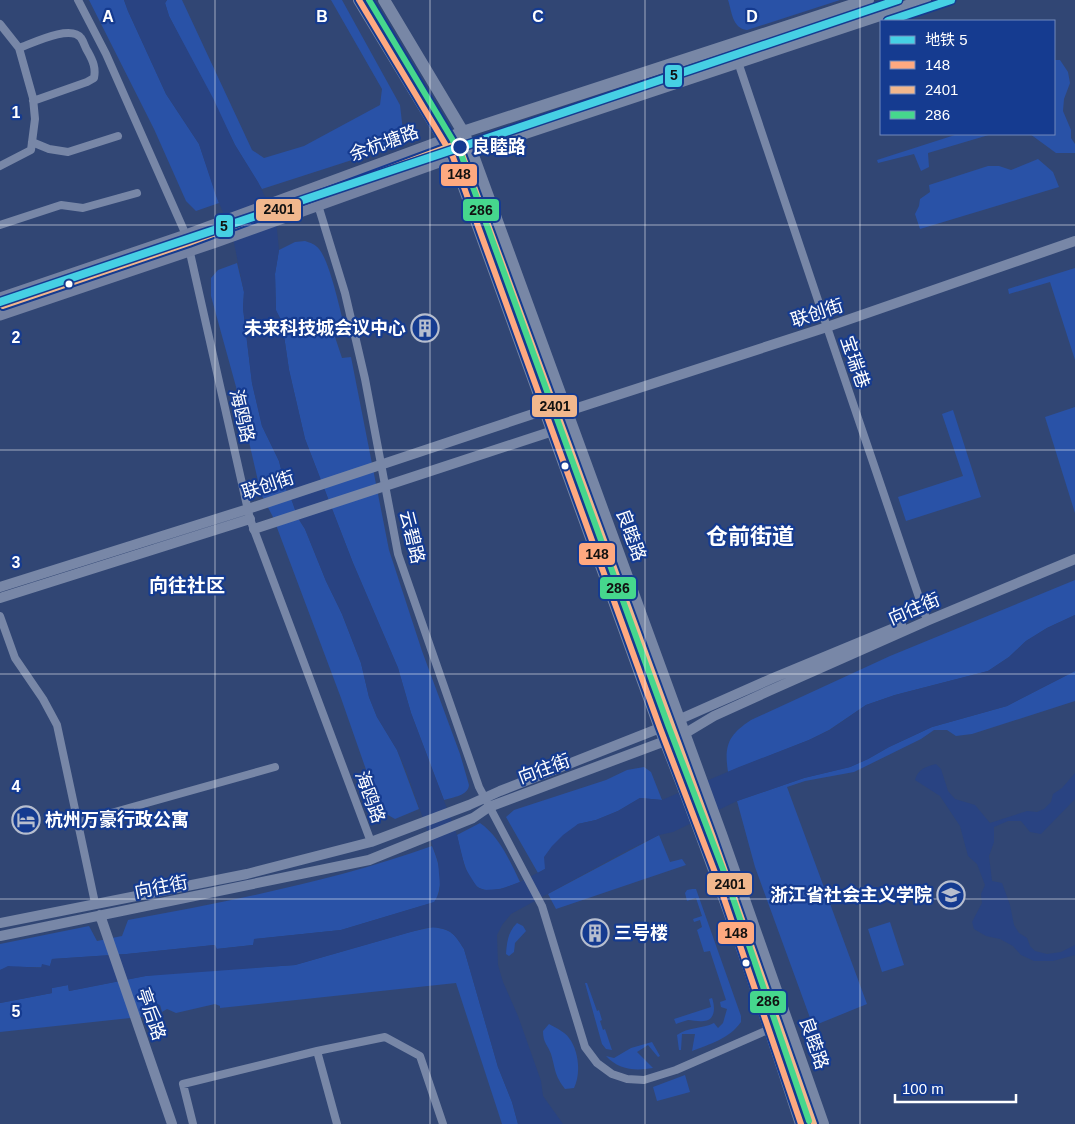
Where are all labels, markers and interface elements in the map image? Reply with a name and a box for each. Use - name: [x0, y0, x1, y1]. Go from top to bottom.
- text: A: [102, 8, 114, 25]
- text: B: [316, 8, 328, 25]
- text: C: [532, 8, 544, 25]
- text: D: [746, 8, 758, 25]
- legend: [880, 20, 1055, 135]
- text: 地铁 5: [925, 31, 968, 48]
- text: 148: [925, 56, 950, 73]
- line badge: 5: [664, 64, 683, 88]
- text: 5: [670, 67, 678, 83]
- text: 2401: [925, 81, 958, 98]
- text: 1: [12, 104, 21, 121]
- text: 286: [925, 106, 950, 123]
- street label: 余杭塘路: [347, 121, 421, 165]
- place label: 良睦路: [472, 137, 526, 157]
- marker: 良睦路: [451, 138, 469, 156]
- line badge: 148: [440, 163, 478, 187]
- text: 148: [447, 166, 471, 182]
- line badge: 2401: [255, 198, 302, 222]
- line badge: 286: [462, 198, 500, 222]
- text: 2401: [263, 201, 295, 217]
- text: 286: [469, 202, 493, 218]
- line badge: 5: [215, 214, 234, 238]
- text: 5: [220, 218, 228, 234]
- unlabelled marker: [64, 279, 74, 289]
- street label: 联创街: [788, 295, 846, 331]
- building icon: 未来科技城会议中心: [410, 313, 440, 343]
- place label: 未来科技城会议中心: [244, 318, 406, 338]
- text: 2: [12, 329, 21, 346]
- street label: 宝瑞巷: [837, 333, 873, 391]
- street label: 海鸥路: [226, 387, 258, 445]
- line badge: 2401: [531, 394, 578, 418]
- text: 2401: [539, 398, 571, 414]
- unlabelled marker: [560, 461, 570, 471]
- street label: 联创街: [239, 467, 297, 503]
- street label: 良睦路: [612, 506, 650, 564]
- street label: 云碧路: [396, 508, 428, 566]
- district label: 仓前街道: [706, 524, 794, 549]
- line badge: 148: [578, 542, 616, 566]
- text: 148: [585, 546, 609, 562]
- text: 3: [12, 554, 21, 571]
- district label: 向往社区: [149, 575, 225, 596]
- line badge: 286: [599, 576, 637, 600]
- text: 286: [606, 580, 630, 596]
- street label: 向往街: [885, 589, 943, 629]
- street label: 向往街: [515, 750, 573, 788]
- street label: 海鸥路: [351, 768, 389, 826]
- text: 4: [12, 778, 21, 795]
- hotel icon: 杭州万豪行政公寓: [11, 805, 41, 835]
- place label: 杭州万豪行政公寓: [45, 809, 189, 830]
- street label: 向往街: [133, 872, 189, 902]
- line badge: 2401: [706, 872, 753, 896]
- text: 2401: [714, 876, 746, 892]
- school or university icon: 浙江省社会主义学院: [936, 880, 966, 910]
- place label: 浙江省社会主义学院: [770, 885, 932, 905]
- building icon: 三号楼: [580, 918, 610, 948]
- line badge: 148: [717, 921, 755, 945]
- place label: 三号楼: [614, 923, 668, 943]
- text: 148: [724, 925, 748, 941]
- unlabelled marker: [741, 958, 751, 968]
- street label: 亭后路: [133, 985, 169, 1043]
- line badge: 286: [749, 990, 787, 1014]
- text: 286: [756, 993, 780, 1009]
- text: 5: [12, 1003, 21, 1020]
- street label: 良睦路: [796, 1014, 832, 1072]
- scale bar: [895, 1072, 1016, 1104]
- text: 100 m: [902, 1080, 944, 1097]

